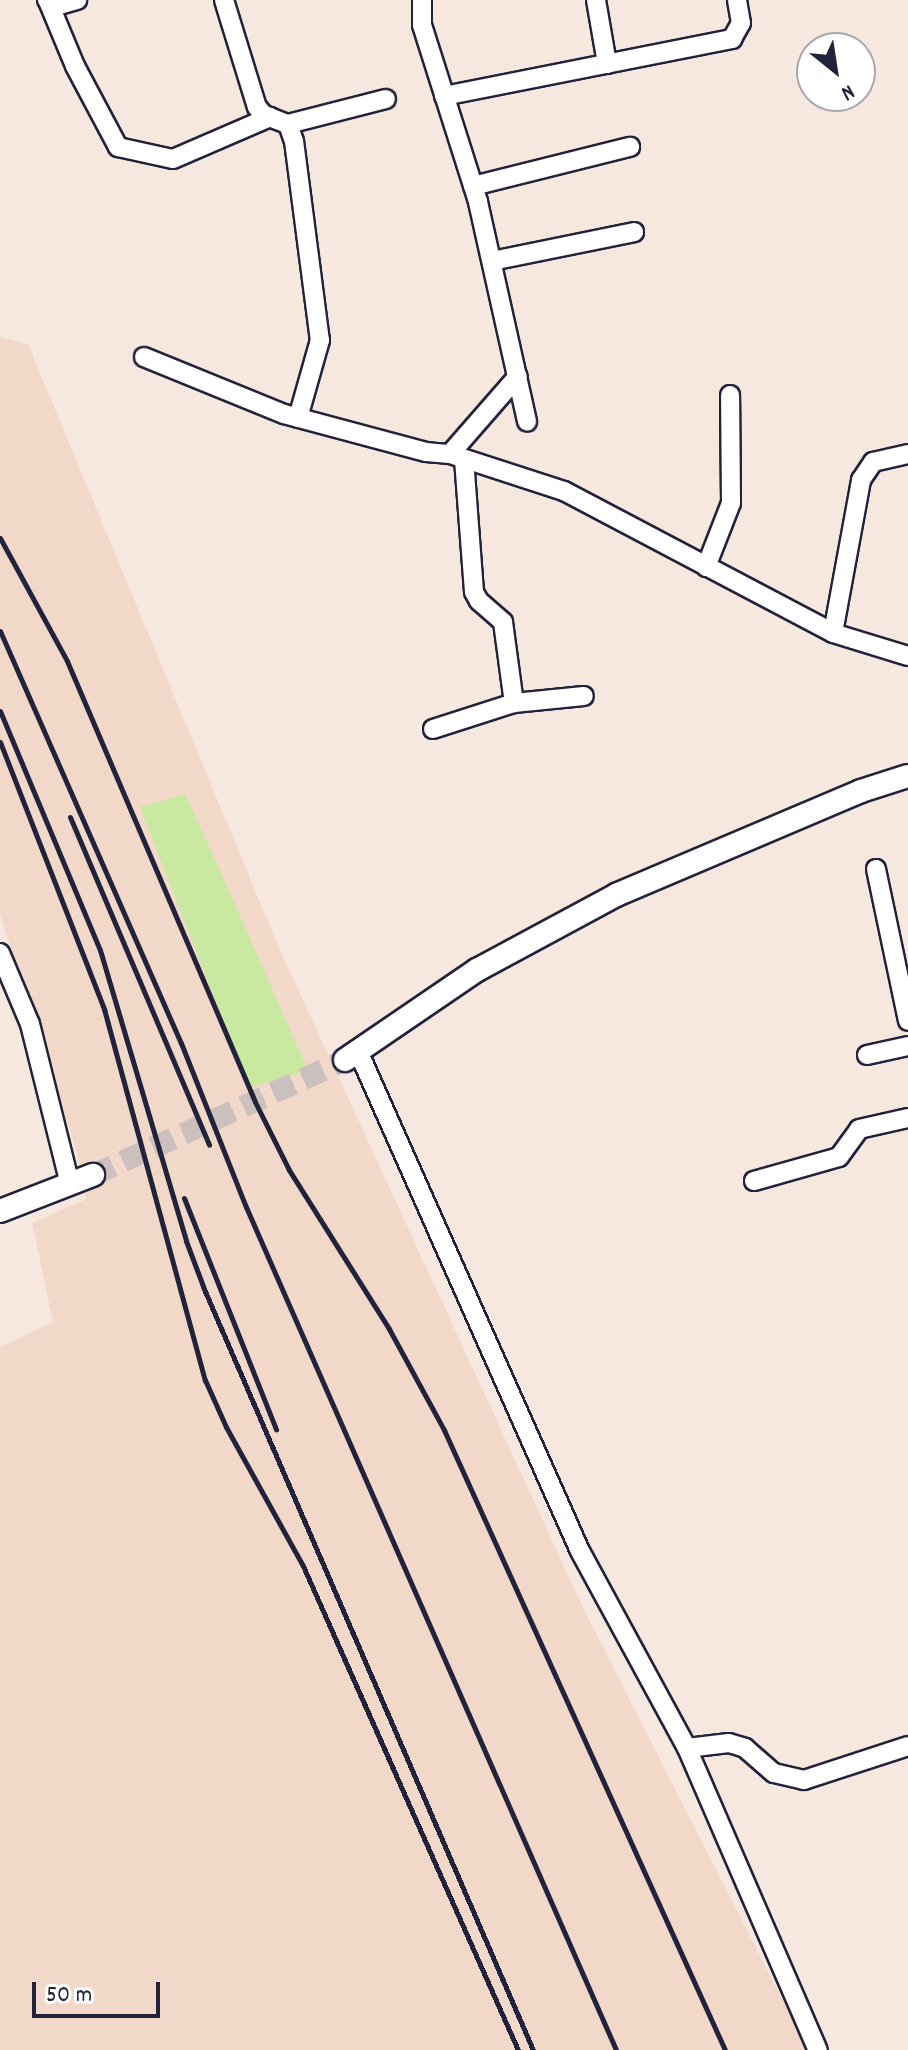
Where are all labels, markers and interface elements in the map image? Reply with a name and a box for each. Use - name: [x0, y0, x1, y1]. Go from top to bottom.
- north arrow: [796, 32, 876, 112]
- text: N: [835, 75, 860, 108]
- scale bar: [36, 1966, 164, 2016]
- text: 50 m: [46, 1979, 92, 2013]

